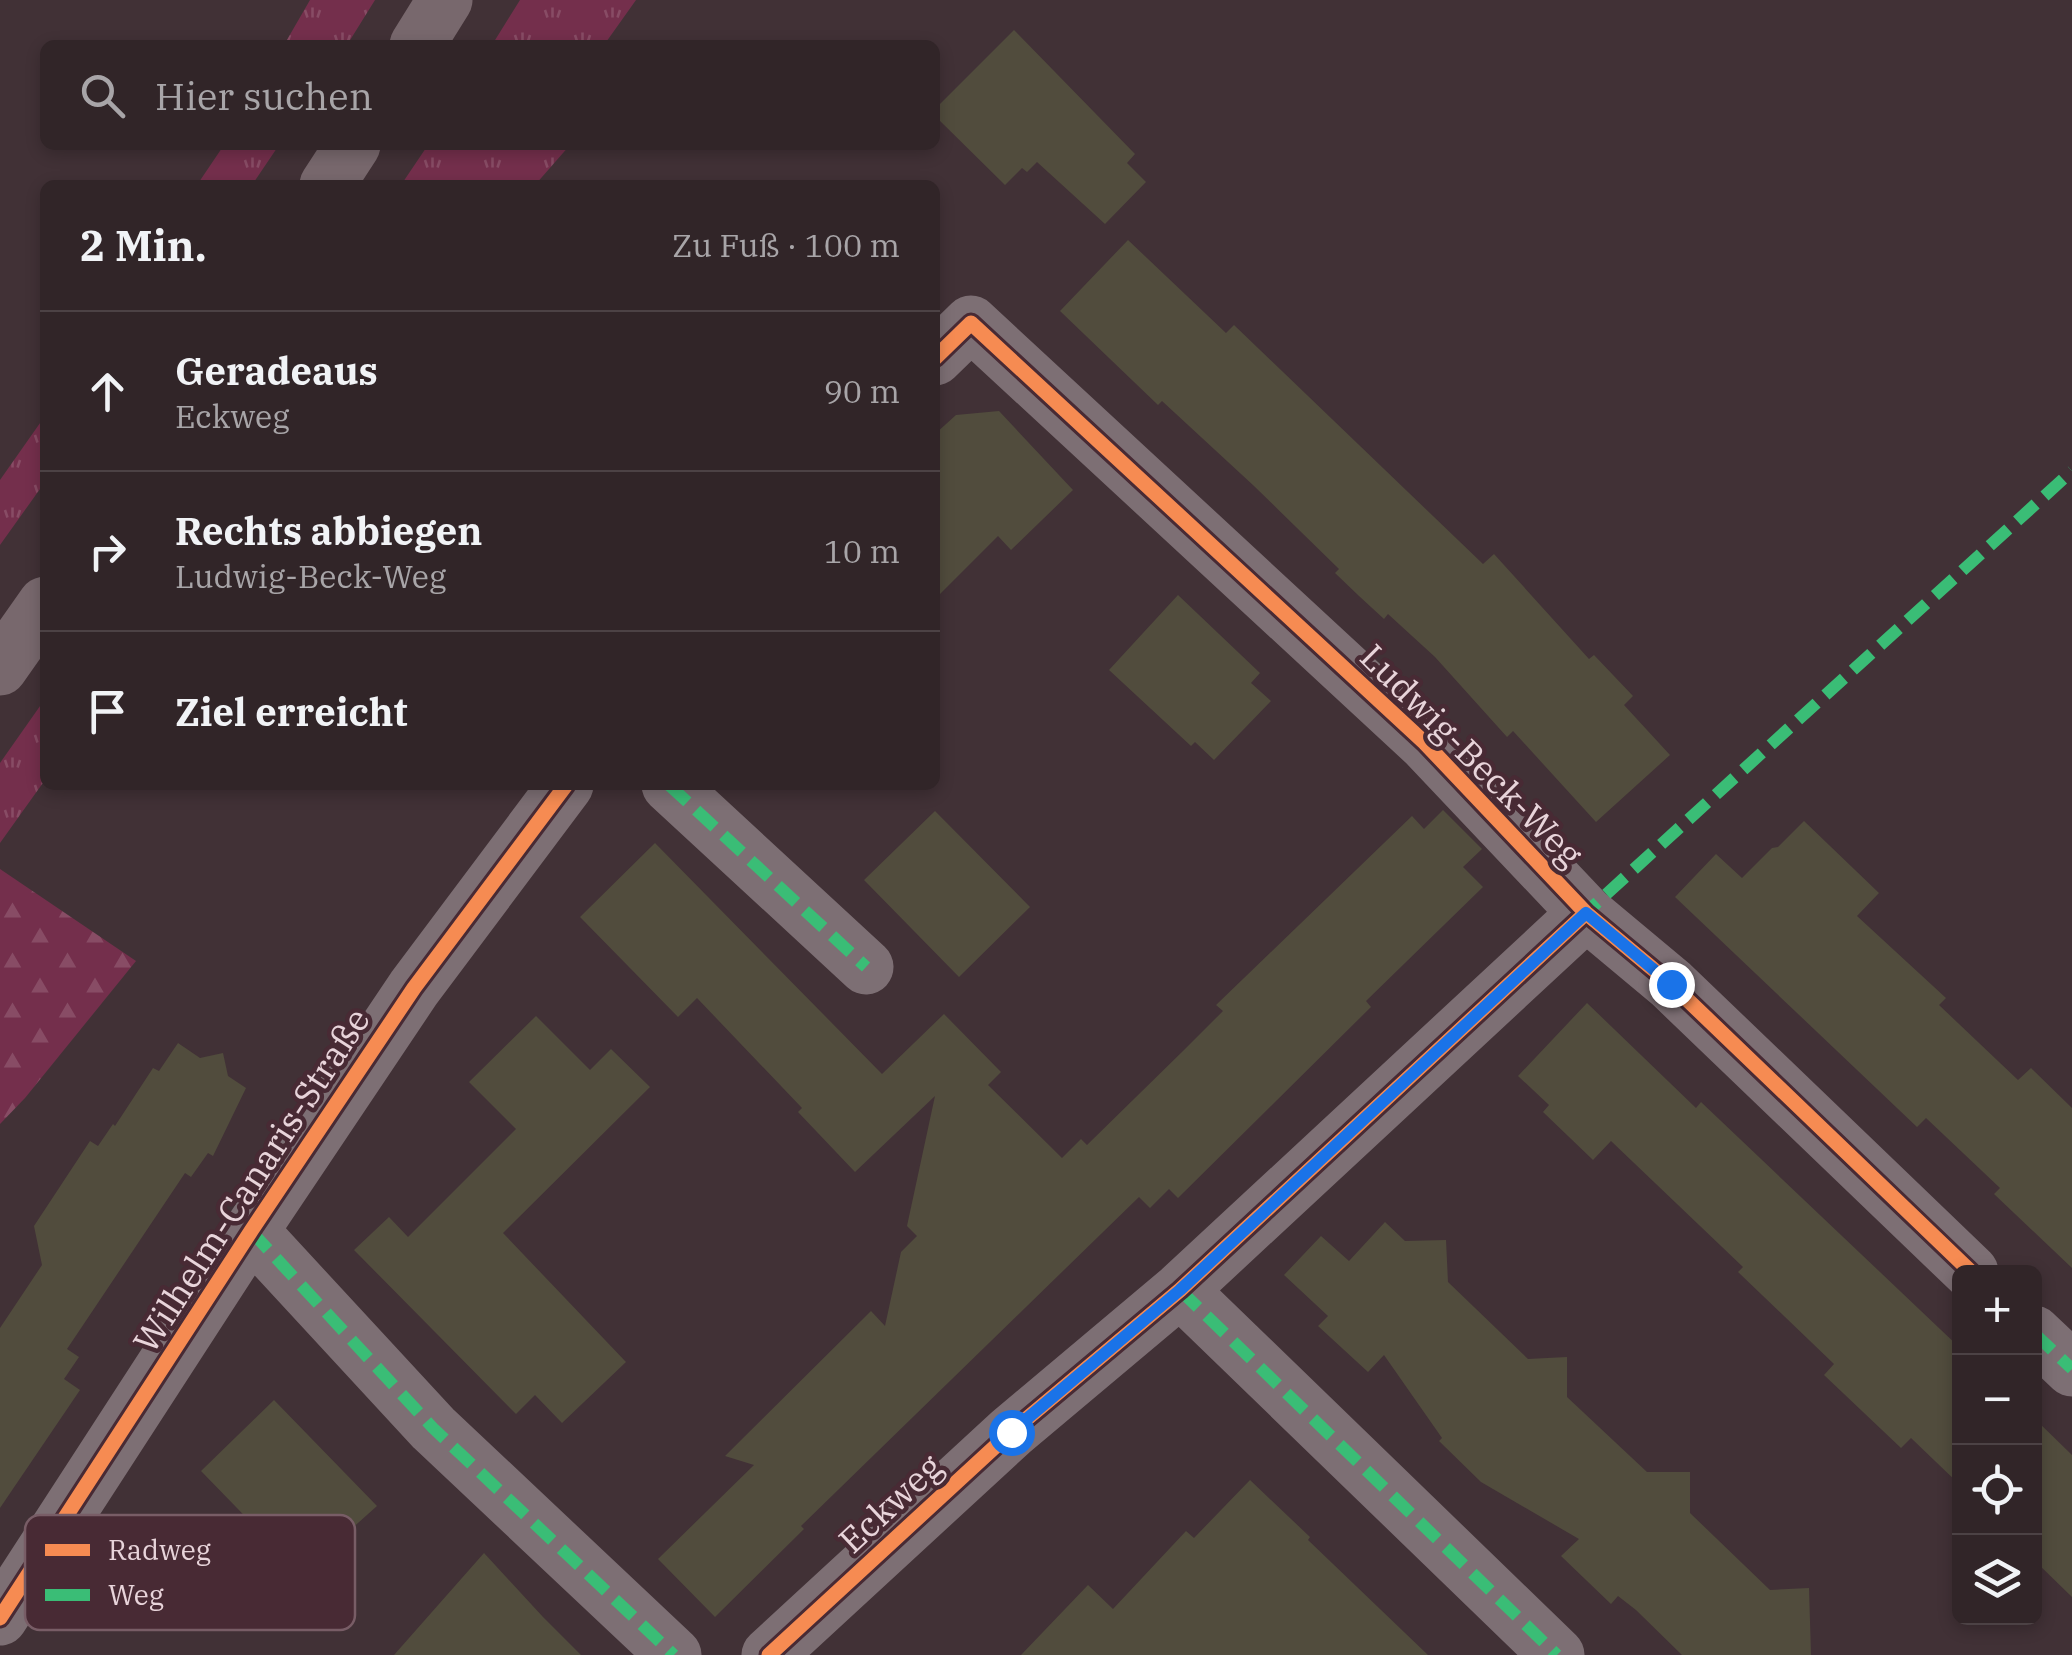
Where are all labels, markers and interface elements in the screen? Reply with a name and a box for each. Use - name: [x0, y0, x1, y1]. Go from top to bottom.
- search box: [40, 40, 940, 150]
- icon: search: [75, 68, 130, 123]
- text: Hier suchen: [155, 71, 373, 120]
- text: 2 Min.: [80, 218, 207, 273]
- text: Zu Fuß · 100 m: [672, 224, 900, 266]
- text: Geradeaus: [175, 346, 378, 395]
- icon: ahead: [80, 364, 135, 419]
- text: 90 m: [824, 370, 900, 412]
- text: Eckweg: [175, 395, 290, 437]
- text: Rechts abbiegen: [175, 506, 482, 555]
- icon: right: [80, 524, 135, 579]
- text: 10 m: [824, 530, 900, 572]
- text: Ludwig-Beck-Weg: [175, 555, 446, 597]
- street label: Ludwig-Beck-Weg: [1351, 634, 1593, 876]
- icon: arrive: [80, 684, 135, 739]
- text: Ziel erreicht: [175, 687, 408, 736]
- route end: [1649, 962, 1695, 1008]
- street label: Wilhelm-Canaris-Straße: [122, 999, 380, 1361]
- map controls: [1952, 1265, 2042, 1625]
- button: +: [1952, 1265, 2042, 1355]
- button: −: [1952, 1355, 2042, 1445]
- route start: [989, 1410, 1035, 1456]
- street label: Eckweg: [828, 1443, 952, 1563]
- button: locate: [1952, 1445, 2042, 1535]
- legend: [25, 1515, 355, 1630]
- text: Radweg: [108, 1531, 211, 1568]
- button: layers: [1952, 1535, 2042, 1625]
- text: Weg: [108, 1576, 164, 1613]

